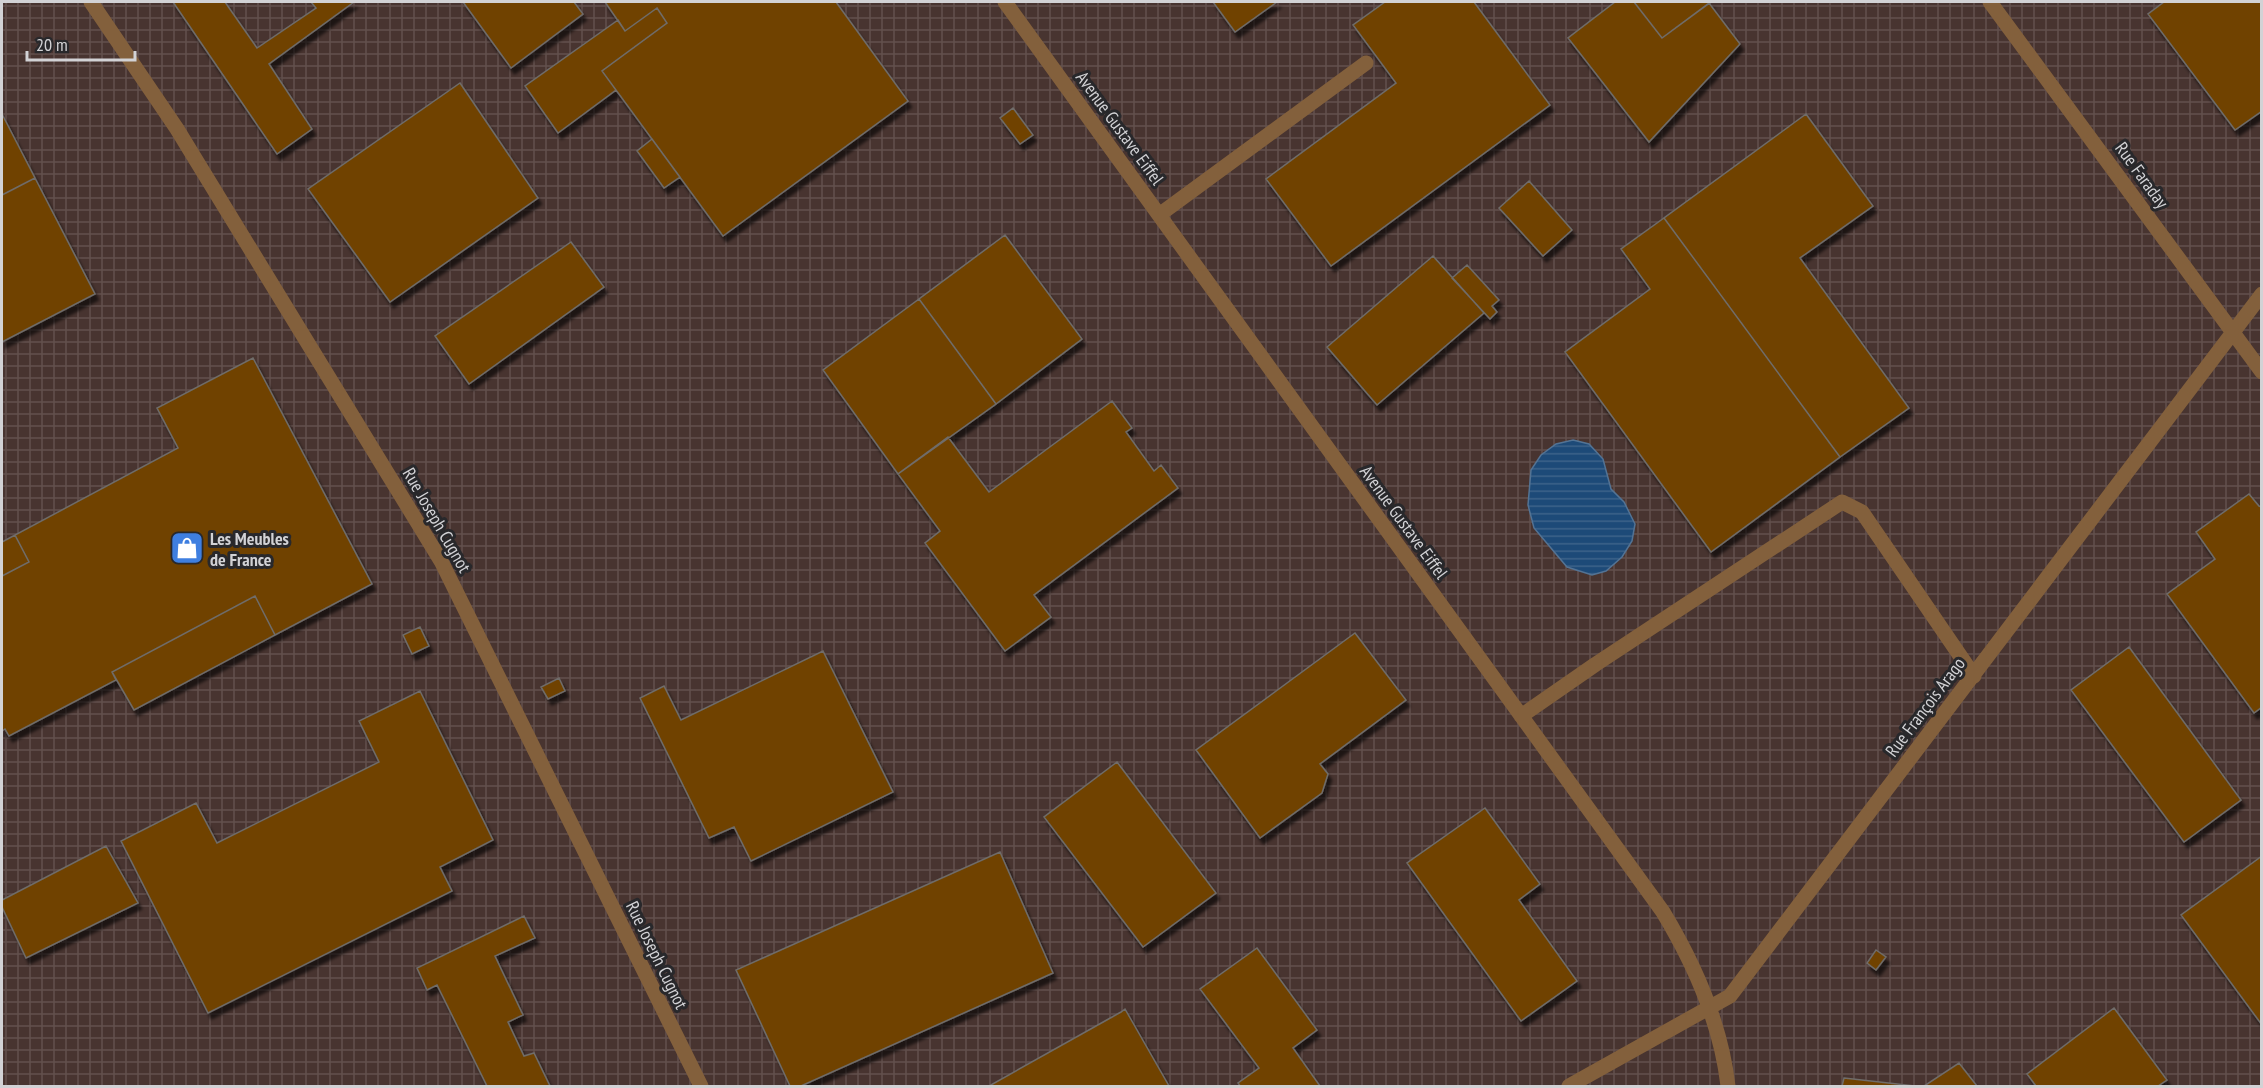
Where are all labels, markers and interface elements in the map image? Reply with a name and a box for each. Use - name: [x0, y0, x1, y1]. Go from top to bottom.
- scale bar: [27, 24, 135, 62]
- text: 20 m: [36, 33, 68, 56]
- street label: Avenue Gustave Eiffel: [1071, 67, 1169, 190]
- street label: Rue Faraday: [2110, 137, 2174, 213]
- street label: Avenue Gustave Eiffel: [1355, 461, 1453, 584]
- street label: Rue Joseph Cugnot: [398, 464, 476, 577]
- place label: Les Meubles de France: [210, 527, 289, 571]
- shop icon: Les Meubles de France: [169, 530, 205, 566]
- street label: Rue François Arago: [1880, 653, 1970, 761]
- street label: Rue Joseph Cugnot: [621, 897, 693, 1013]

